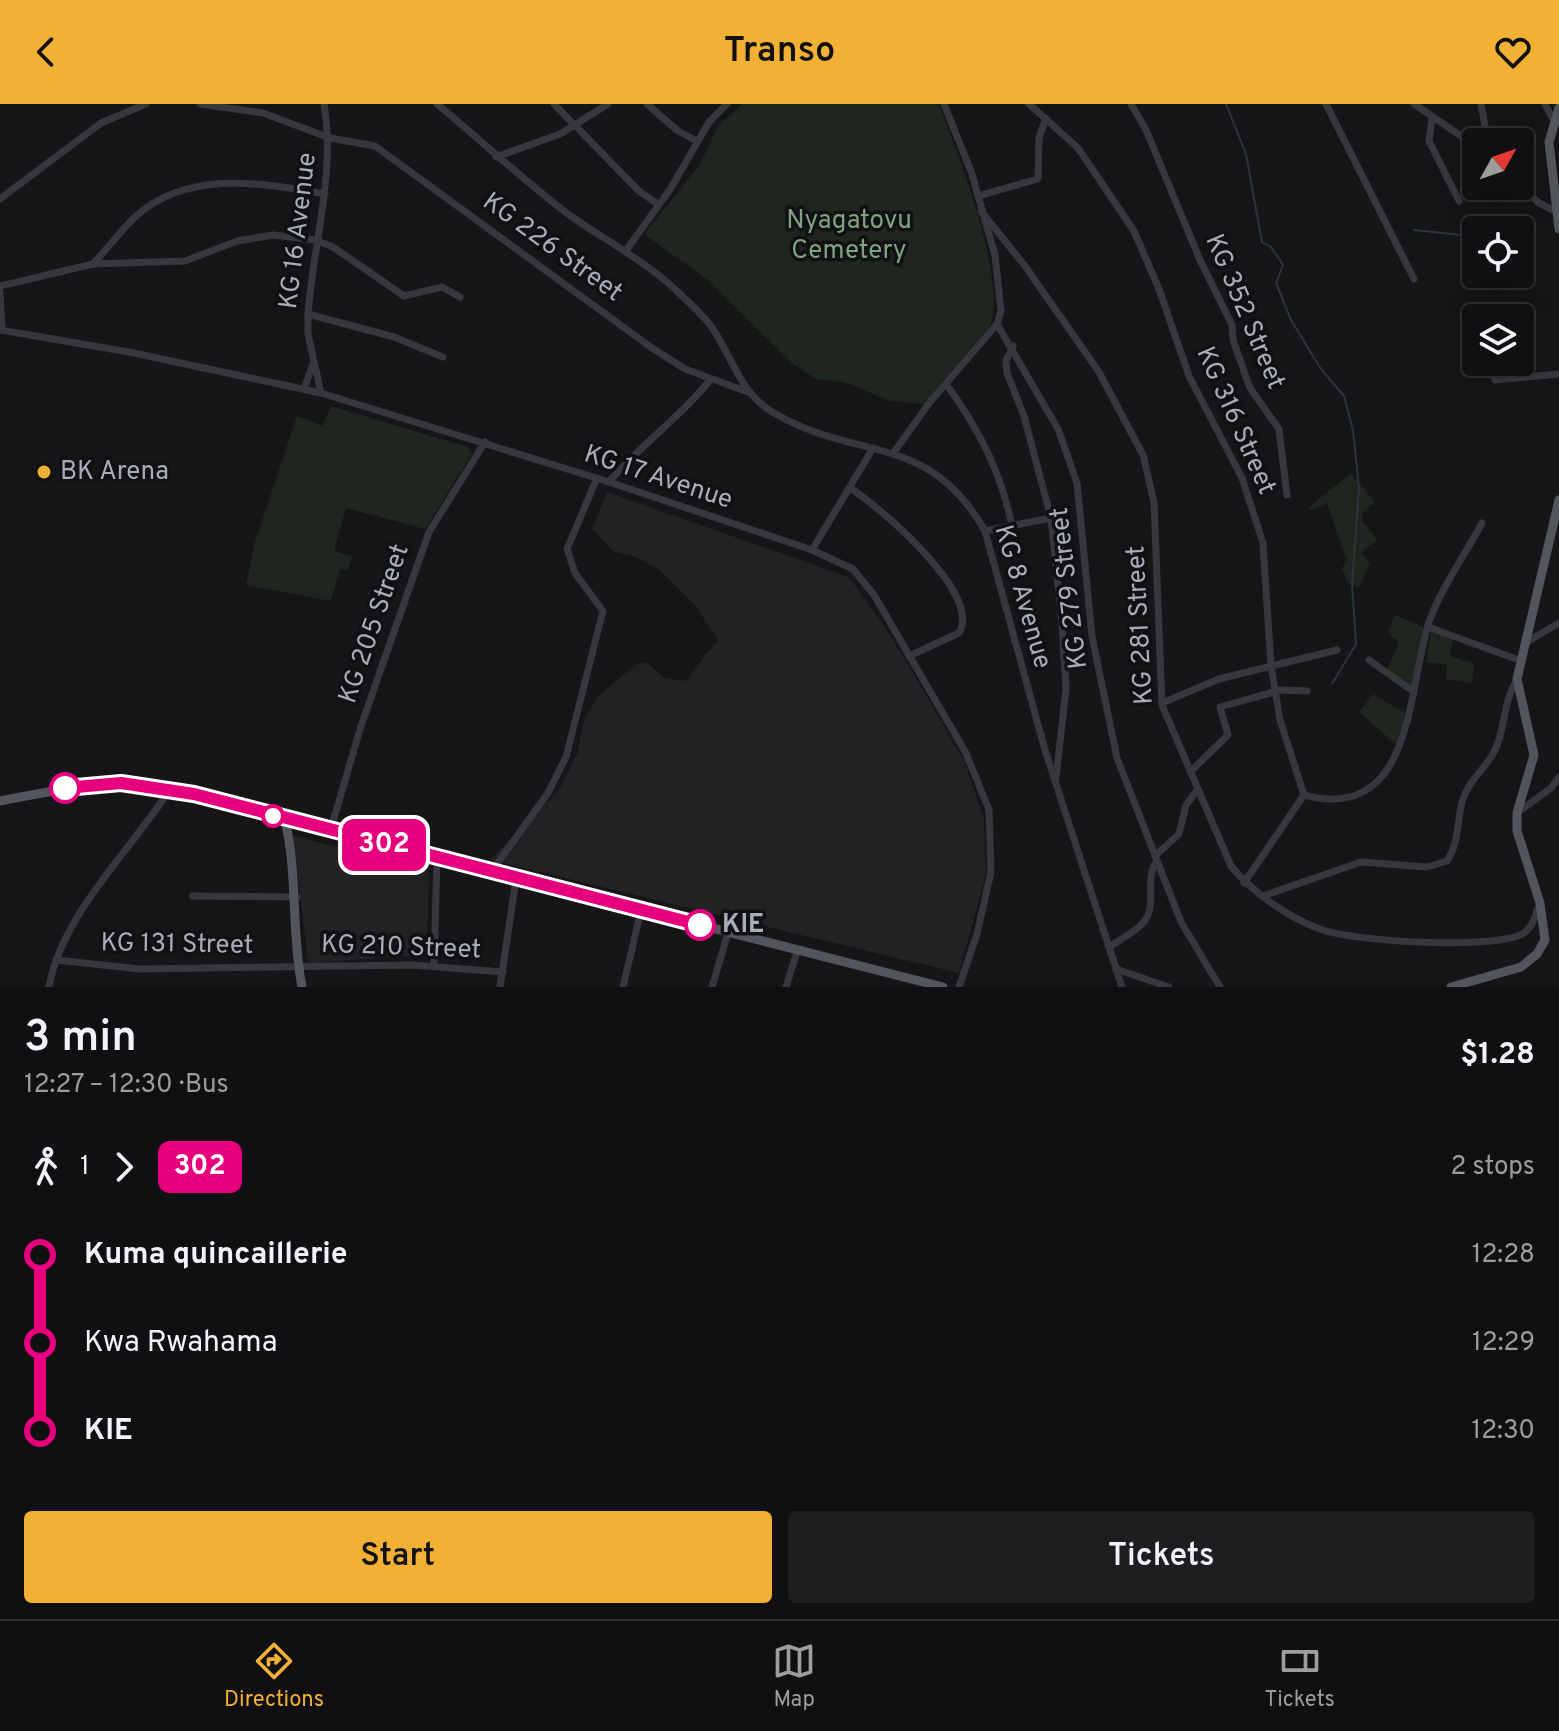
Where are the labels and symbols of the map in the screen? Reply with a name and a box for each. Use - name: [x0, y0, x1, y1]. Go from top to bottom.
- north arrow: [1462, 128, 1534, 200]
- street label: KG 16 Avenue: [273, 151, 325, 311]
- street label: KG 226 Street: [475, 186, 629, 310]
- park label: Nyagatovu Cemetery: [786, 205, 912, 268]
- street label: KG 352 Street: [1197, 229, 1291, 395]
- street label: KG 316 Street: [1188, 342, 1282, 500]
- street label: KG 17 Avenue: [580, 438, 736, 518]
- place label: BK Arena: [60, 456, 169, 489]
- marker: BK Arena: [35, 463, 53, 481]
- street label: KG 279 Street: [1044, 505, 1096, 671]
- street label: KG 8 Avenue: [986, 521, 1058, 673]
- street label: KG 205 Street: [332, 540, 418, 708]
- street label: KG 281 Street: [1120, 545, 1162, 705]
- unlabelled marker: [50, 773, 80, 803]
- unlabelled marker: [262, 805, 284, 827]
- line badge: 302: [338, 819, 430, 871]
- place label: KIE: [722, 909, 764, 942]
- marker: KIE: [685, 910, 715, 940]
- street label: KG 131 Street: [100, 927, 254, 963]
- street label: KG 210 Street: [320, 929, 482, 967]

